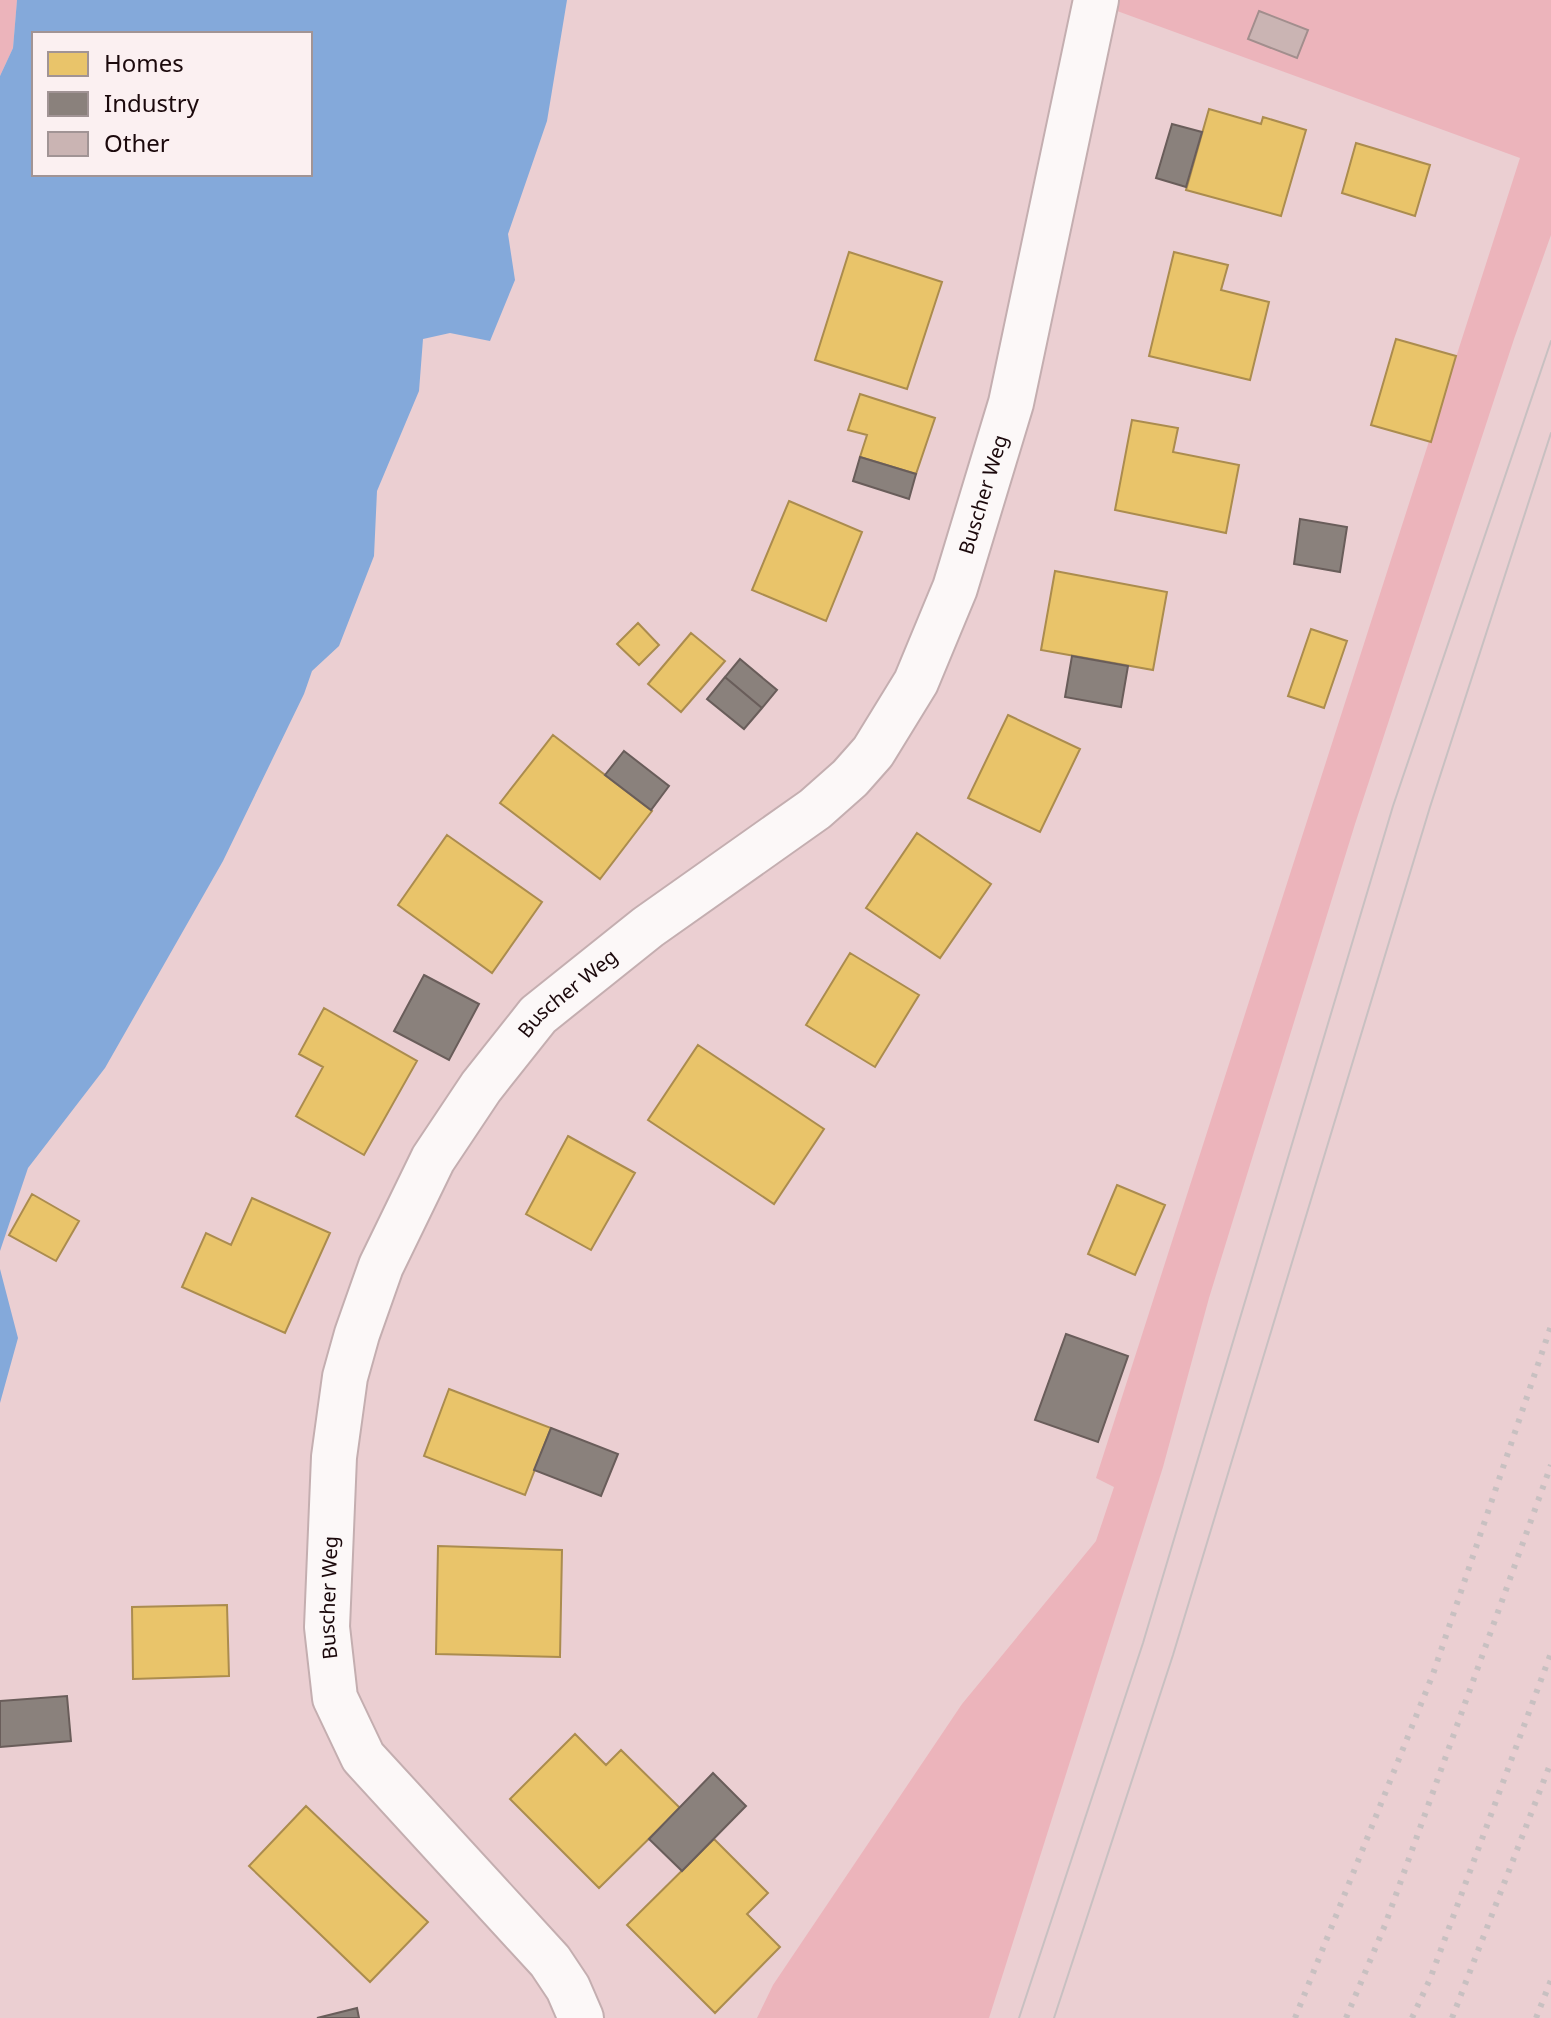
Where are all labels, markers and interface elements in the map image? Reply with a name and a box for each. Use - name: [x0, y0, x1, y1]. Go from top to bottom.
- legend: [32, 32, 312, 176]
- text: Homes: [104, 46, 184, 79]
- text: Industry: [104, 86, 200, 119]
- text: Other: [104, 126, 170, 159]
- street label: Buscher Weg: [952, 431, 1014, 557]
- street label: Buscher Weg: [511, 943, 623, 1043]
- street label: Buscher Weg: [313, 1535, 344, 1661]

